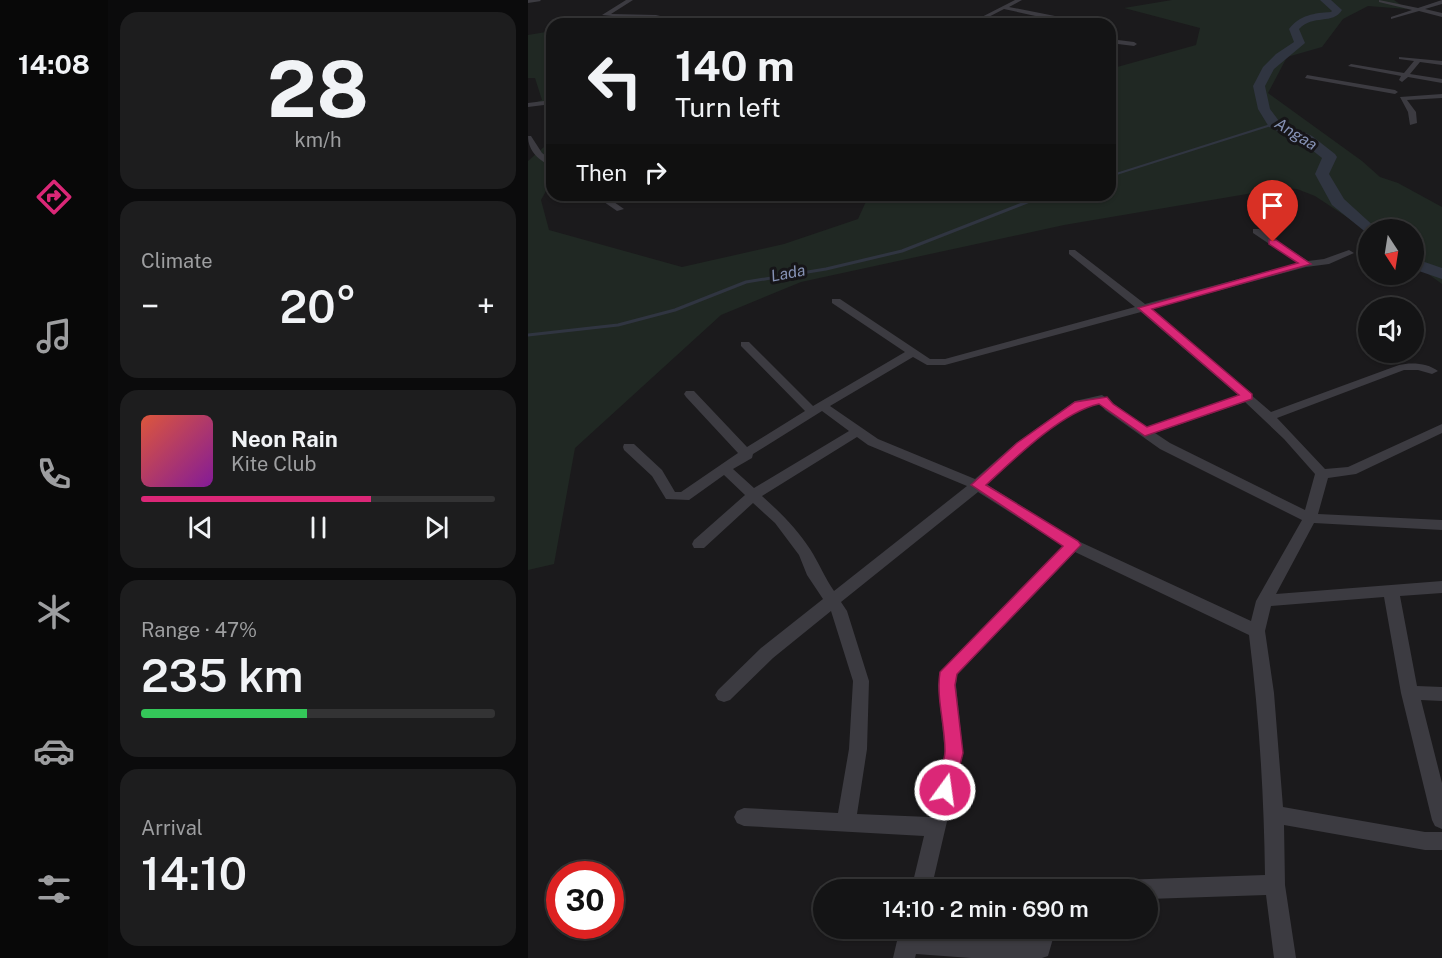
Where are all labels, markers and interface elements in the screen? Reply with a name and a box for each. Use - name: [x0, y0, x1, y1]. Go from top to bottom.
- text: 140 m: [675, 41, 795, 90]
- icon: left: [576, 42, 654, 120]
- text: 28: [267, 43, 369, 135]
- text: 14:08: [18, 48, 90, 80]
- text: Turn left: [675, 91, 781, 123]
- water label: Angaa: [1271, 114, 1321, 154]
- text: km/h: [294, 128, 342, 152]
- icon: right: [639, 156, 672, 189]
- text: Then: [576, 160, 627, 186]
- icon: directions: [33, 176, 75, 218]
- pin: [1247, 180, 1298, 242]
- icon: arrive: [1256, 189, 1289, 222]
- north arrow: [1358, 219, 1424, 285]
- map controls: [1358, 219, 1424, 363]
- text: Climate: [141, 249, 213, 273]
- water label: Lada: [769, 260, 807, 286]
- text: 20°: [279, 280, 357, 333]
- text: −: [141, 287, 159, 325]
- text: +: [477, 287, 495, 325]
- button: sound: [1358, 297, 1424, 363]
- icon: music: [33, 315, 75, 357]
- text: Neon Rain: [231, 426, 338, 452]
- text: Kite Club: [231, 452, 316, 476]
- icon: phone: [33, 453, 75, 495]
- icon: previous: [184, 511, 217, 544]
- icon: pause: [302, 511, 335, 544]
- icon: next: [420, 511, 453, 544]
- icon: climate: [33, 591, 75, 633]
- text: Range · 47%: [141, 618, 257, 642]
- text: 235 km: [141, 649, 304, 702]
- icon: car: [33, 730, 75, 772]
- position arrow: [913, 758, 977, 822]
- text: Arrival: [141, 816, 203, 840]
- text: 14:10: [141, 847, 247, 900]
- speed limit sign: 30: [546, 861, 624, 939]
- icon: filters: [33, 868, 75, 910]
- text: 14:10 · 2 min · 690 m: [882, 896, 1089, 922]

